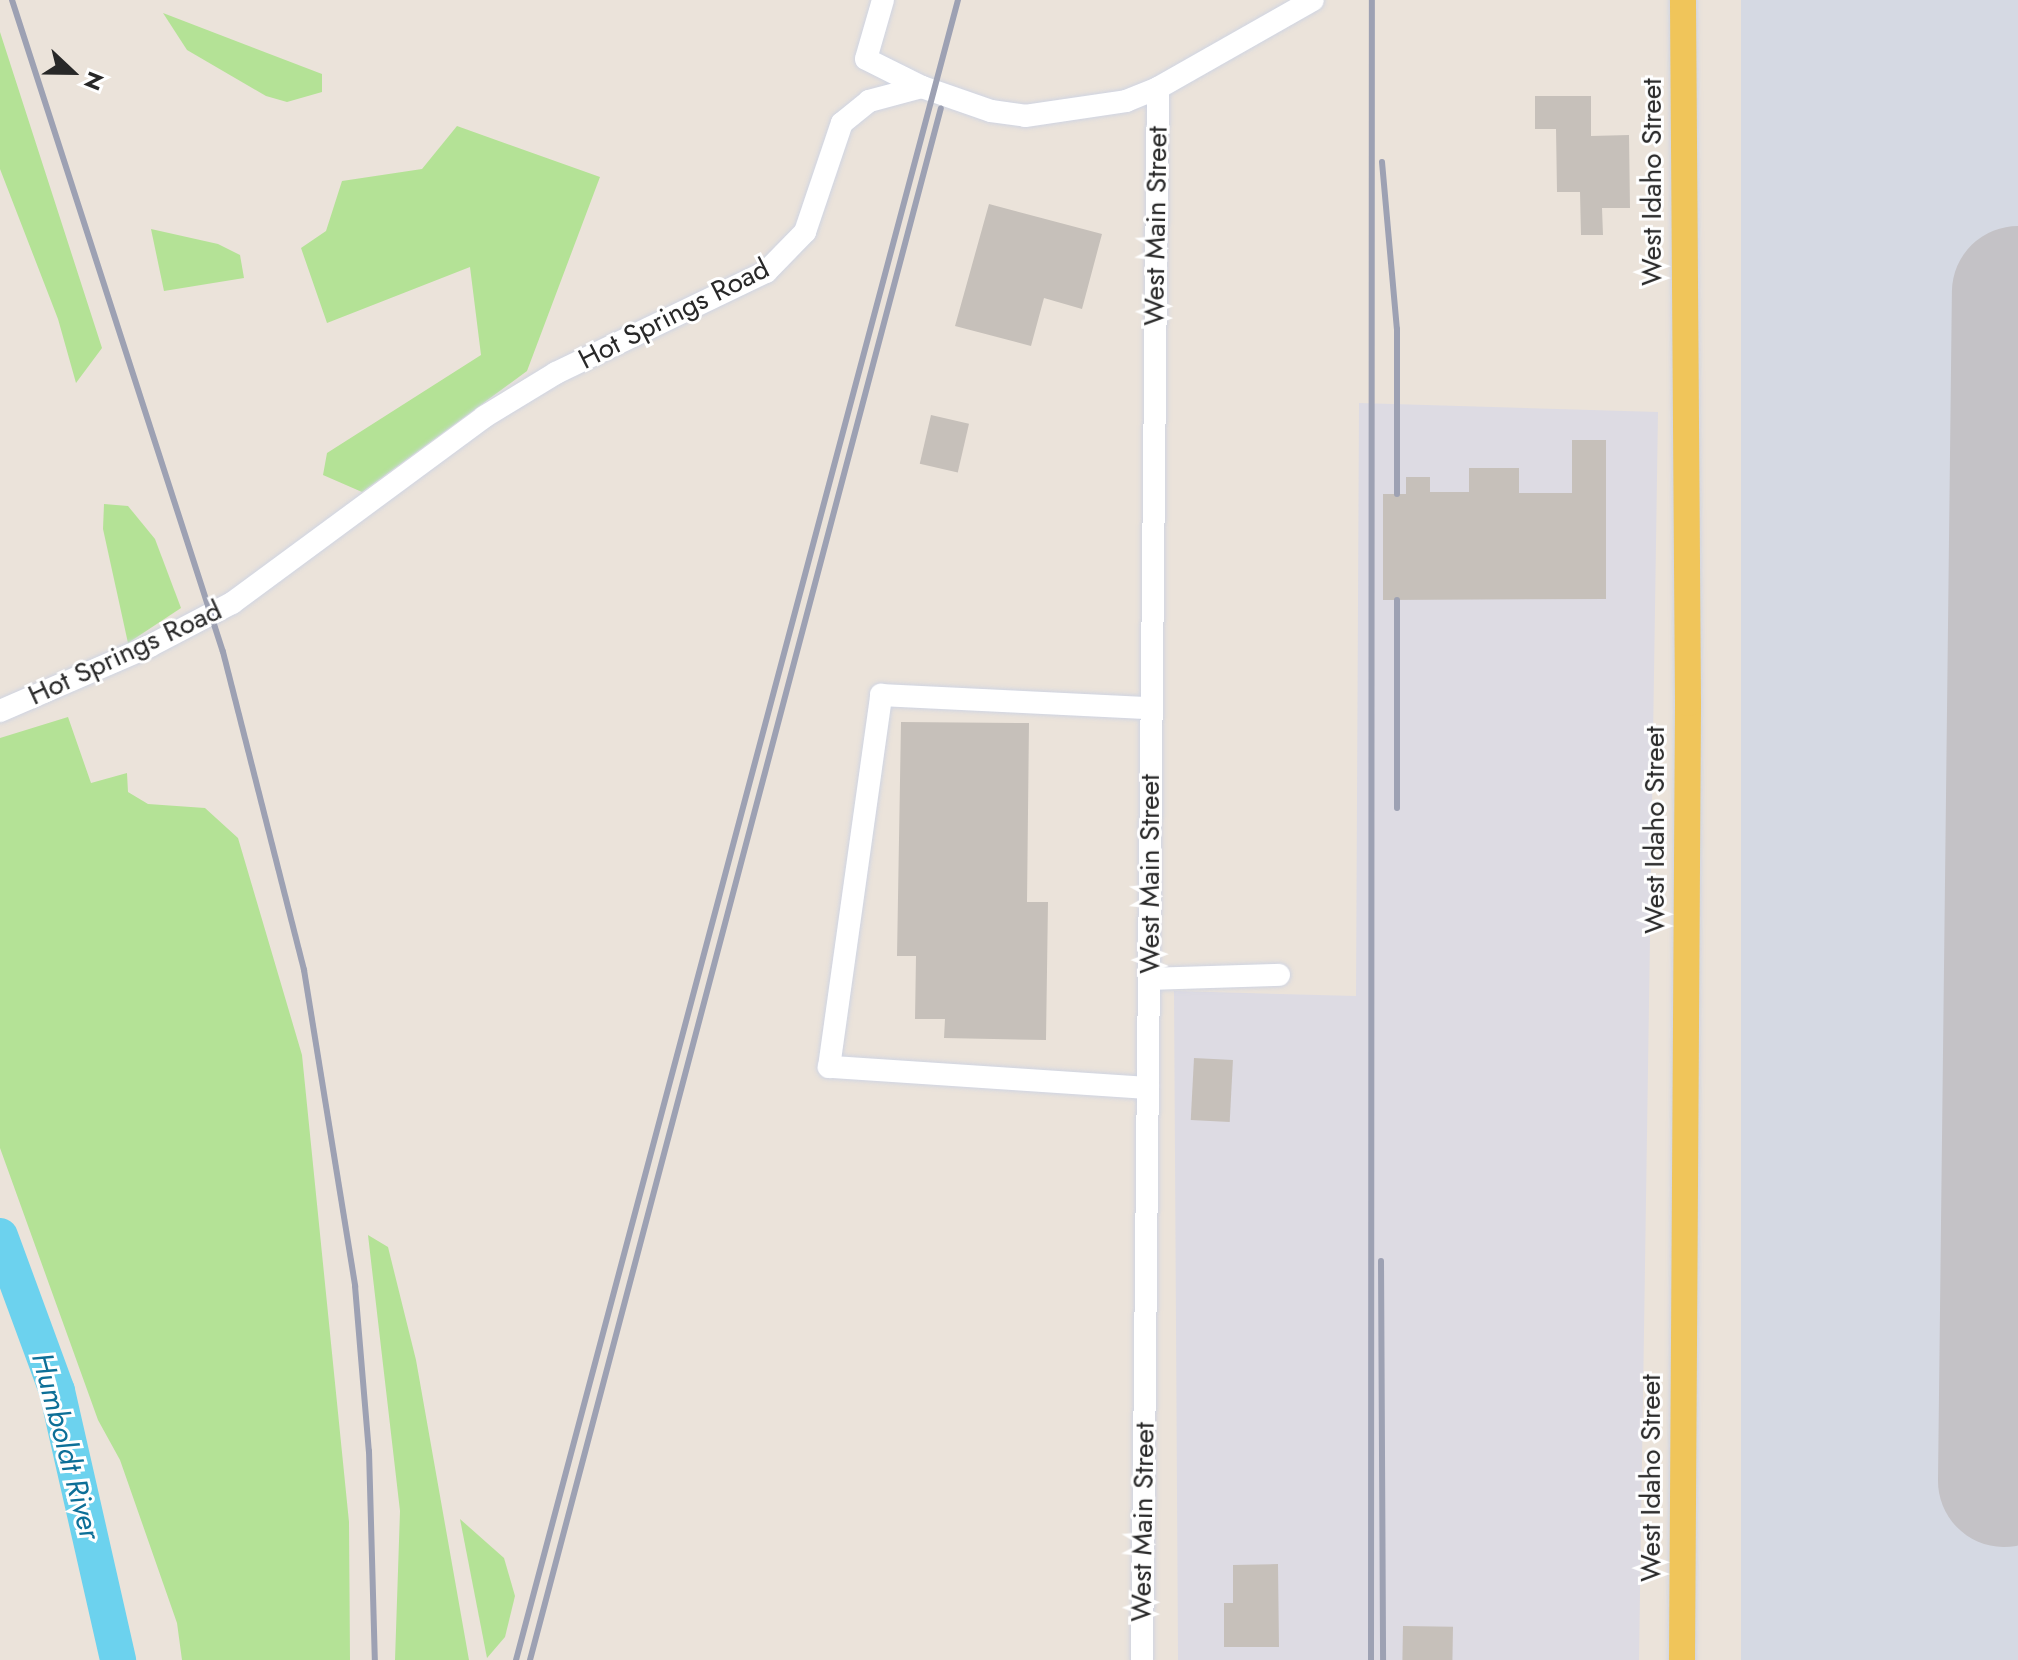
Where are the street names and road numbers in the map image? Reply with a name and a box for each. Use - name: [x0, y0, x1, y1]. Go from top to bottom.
- street label: West Idaho Street: [1635, 78, 1669, 286]
- street label: West Main Street: [1137, 126, 1175, 326]
- street label: Hot Springs Road: [573, 252, 775, 376]
- street label: Hot Springs Road: [23, 594, 227, 712]
- street label: West Idaho Street: [1638, 726, 1672, 934]
- street label: West Main Street: [1133, 774, 1167, 974]
- street label: West Idaho Street: [1634, 1374, 1668, 1582]
- street label: West Main Street: [1124, 1422, 1162, 1622]

